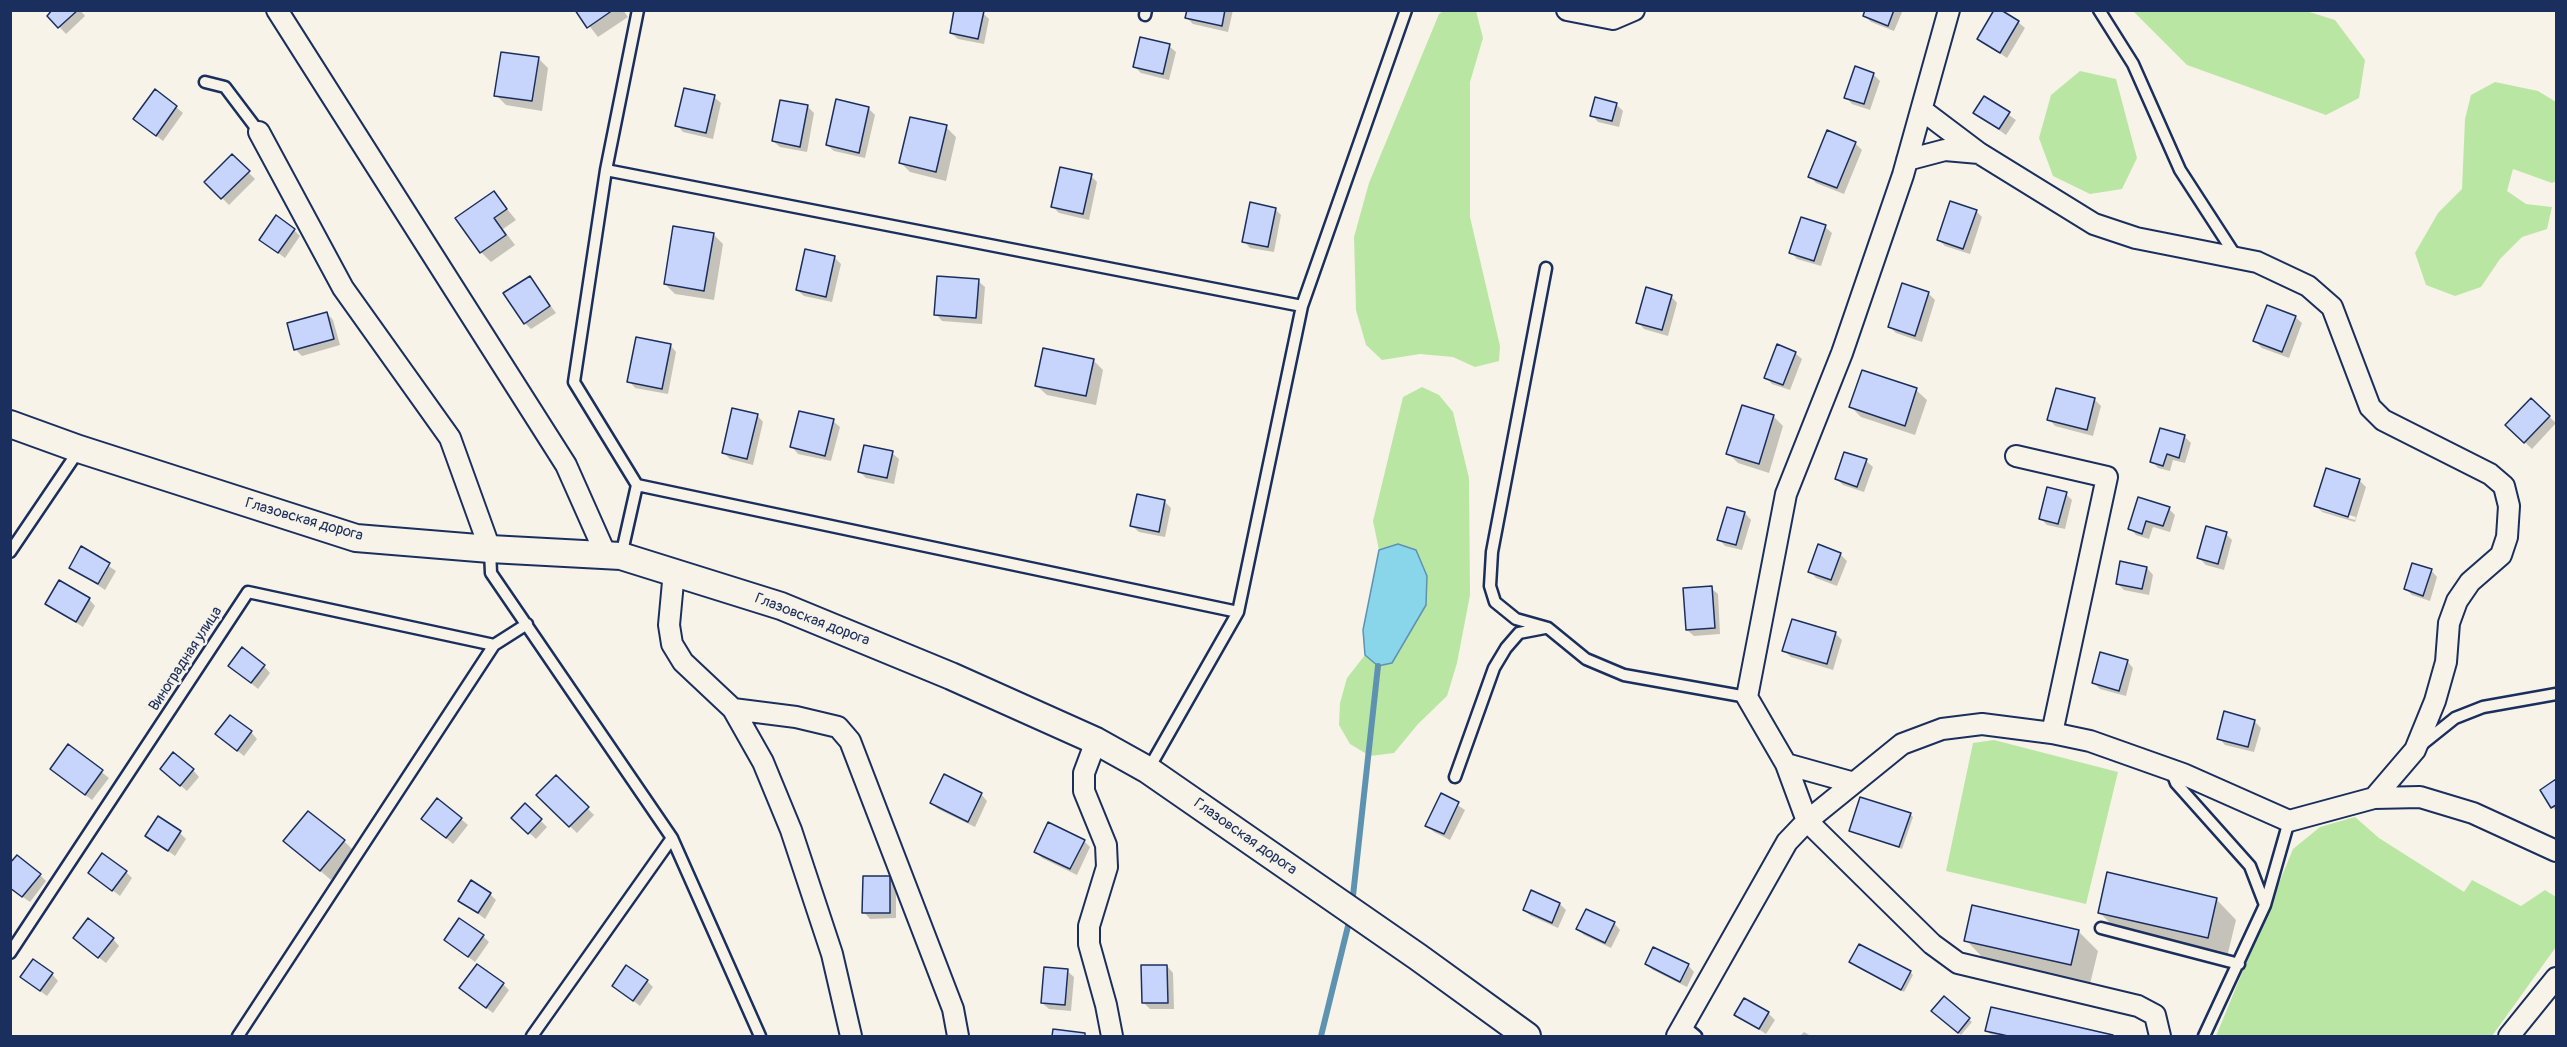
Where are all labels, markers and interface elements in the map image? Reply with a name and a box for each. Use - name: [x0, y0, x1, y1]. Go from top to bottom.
- street label: Глазовская дорога: [243, 495, 365, 545]
- street label: Глазовская дорога: [752, 590, 872, 650]
- street label: Виноградная улица: [146, 603, 226, 715]
- street label: Глазовская дорога: [1190, 795, 1300, 879]

